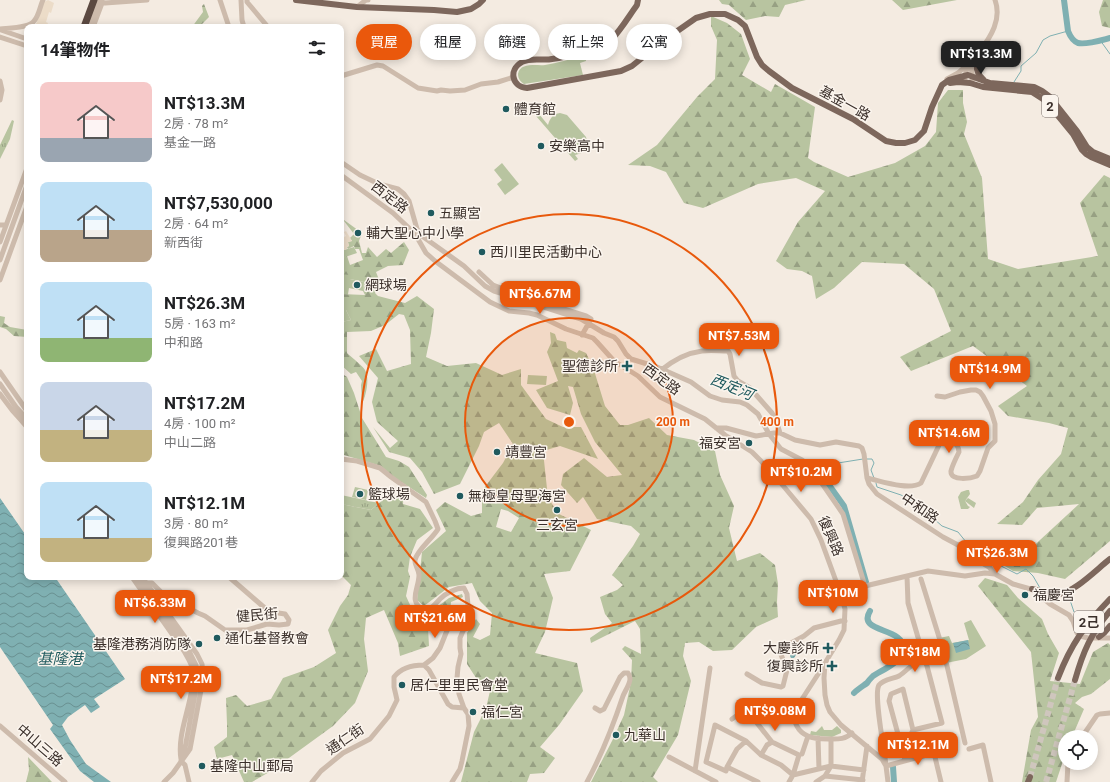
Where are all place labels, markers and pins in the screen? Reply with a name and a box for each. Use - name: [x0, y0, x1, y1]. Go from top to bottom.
- pin: NT$13.3M: [940, 41, 1022, 75]
- place label: 體育館: [514, 101, 556, 117]
- marker: 體育館: [501, 104, 511, 114]
- place label: 安樂高中: [549, 138, 605, 154]
- marker: 安樂高中: [536, 141, 546, 151]
- place label: 五顯宮: [439, 205, 481, 221]
- marker: 五顯宮: [426, 208, 436, 218]
- place label: 輔大聖心中小學: [366, 225, 464, 241]
- marker: 輔大聖心中小學: [353, 228, 363, 238]
- place label: 西川里民活動中心: [490, 244, 602, 260]
- marker: 西川里民活動中心: [477, 247, 487, 257]
- place label: 網球場: [365, 277, 407, 293]
- marker: 網球場: [352, 280, 362, 290]
- pin: NT$6.67M: [499, 281, 581, 315]
- pin: NT$7.53M: [698, 323, 780, 357]
- pin: NT$14.9M: [949, 356, 1031, 390]
- place label: 聖德診所: [562, 358, 618, 374]
- marker: 聖德診所: [621, 360, 633, 372]
- centre of rings: [562, 415, 576, 429]
- pin: NT$14.6M: [908, 420, 990, 454]
- place label: 福安宮: [699, 435, 741, 451]
- marker: 福安宮: [744, 438, 754, 448]
- place label: 靖豐宮: [505, 444, 547, 460]
- marker: 靖豐宮: [492, 447, 502, 457]
- pin: NT$10.2M: [760, 459, 842, 493]
- place label: 籃球場: [368, 486, 410, 502]
- place label: 無極皇母聖海宮: [468, 488, 566, 504]
- marker: 籃球場: [355, 489, 365, 499]
- marker: 無極皇母聖海宮: [455, 491, 465, 501]
- marker: 三玄宮: [552, 505, 562, 515]
- place label: 三玄宮: [536, 517, 578, 533]
- pin: NT$26.3M: [956, 540, 1038, 574]
- pin: NT$10M: [800, 580, 866, 614]
- place label: 福慶宮: [1033, 587, 1075, 603]
- pin: NT$6.33M: [114, 590, 196, 624]
- marker: 福慶宮: [1020, 590, 1030, 600]
- pin: NT$21.6M: [394, 605, 476, 639]
- place label: 通化基督教會: [225, 630, 309, 646]
- marker: 通化基督教會: [212, 633, 222, 643]
- place label: 基隆港務消防隊: [93, 636, 191, 652]
- marker: 基隆港務消防隊: [194, 639, 204, 649]
- pin: NT$18M: [882, 639, 948, 673]
- place label: 大慶診所: [763, 640, 819, 656]
- marker: 大慶診所: [822, 642, 834, 654]
- place label: 復興診所: [767, 658, 823, 674]
- marker: 復興診所: [826, 660, 838, 672]
- pin: NT$17.2M: [140, 666, 222, 700]
- place label: 居仁里里民會堂: [410, 677, 508, 693]
- marker: 居仁里里民會堂: [397, 680, 407, 690]
- pin: NT$9.08M: [734, 698, 816, 732]
- place label: 福仁宮: [481, 704, 523, 720]
- marker: 福仁宮: [468, 707, 478, 717]
- place label: 九華山: [624, 727, 666, 743]
- marker: 九華山: [611, 730, 621, 740]
- pin: NT$12.1M: [877, 732, 959, 766]
- place label: 基隆中山郵局: [210, 758, 294, 774]
- marker: 基隆中山郵局: [197, 761, 207, 771]

